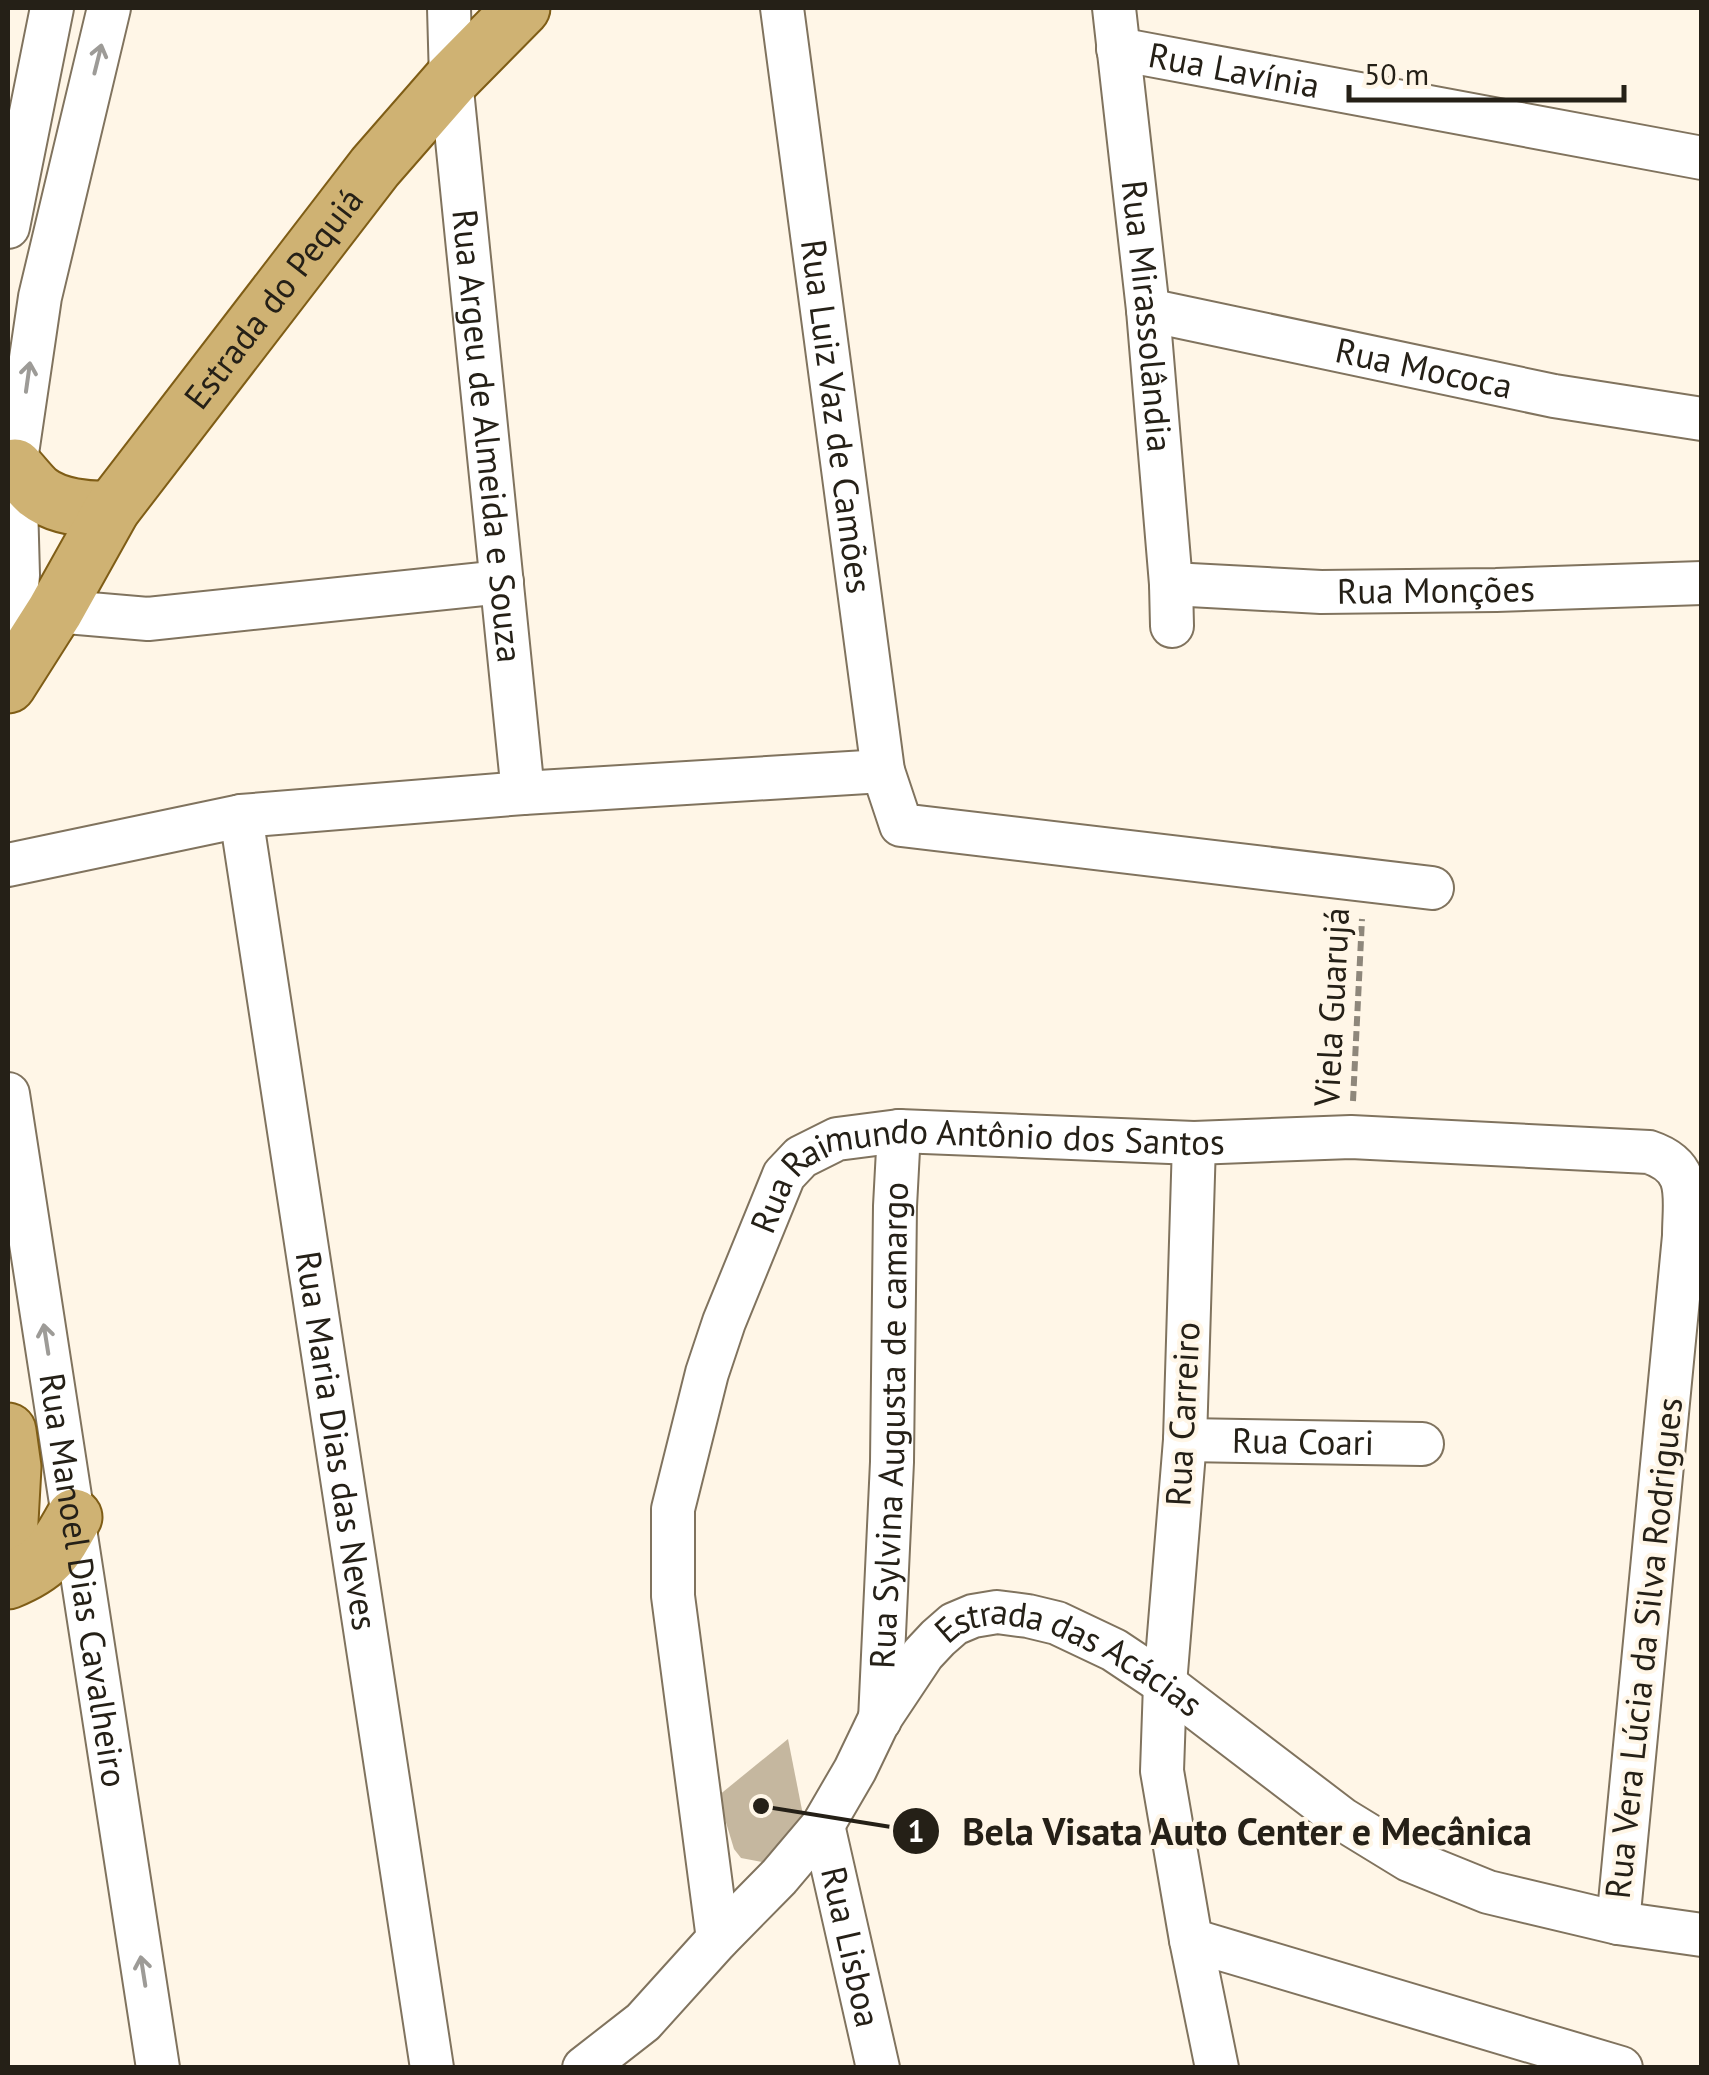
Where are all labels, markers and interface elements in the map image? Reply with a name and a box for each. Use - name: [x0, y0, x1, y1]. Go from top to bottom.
- street label: Rua Lavínia: [1145, 31, 1323, 108]
- scale bar: [1349, 40, 1624, 102]
- one-way arrow: [89, 44, 108, 75]
- text: 50 m: [1364, 54, 1429, 93]
- street label: Estrada do Pequiá: [173, 178, 373, 418]
- street label: Rua Mirassolândia: [1112, 178, 1184, 454]
- street label: Rua Argeu de Almeida e Souza: [442, 207, 534, 665]
- street label: Rua Luiz Vaz de Camões: [791, 237, 883, 596]
- street label: Rua Mococa: [1332, 326, 1517, 409]
- one-way arrow: [20, 361, 38, 393]
- street label: Rua Monções: [1337, 565, 1535, 614]
- street label: Viela Guarujá: [1303, 906, 1359, 1109]
- street label: Rua Raimundo Antônio dos Santos: [739, 1107, 1225, 1239]
- street label: Rua Sylvina Augusta de camargo: [858, 1181, 918, 1670]
- street label: Rua Maria Dias das Neves: [286, 1248, 389, 1633]
- street label: Rua Carreiro: [1154, 1321, 1210, 1507]
- one-way arrow: [36, 1323, 55, 1355]
- street label: Rua Manoel Dias Cavalheiro: [29, 1370, 138, 1790]
- street label: Rua Vera Lúcia da Silva Rodrigues: [1594, 1395, 1692, 1901]
- street label: Rua Coari: [1231, 1417, 1375, 1465]
- street label: Estrada das Acácias: [924, 1587, 1212, 1726]
- callout: Bela Visata Auto Center e Mecânica: [891, 1797, 1554, 1865]
- text: Bela Visata Auto Center e Mecânica: [962, 1806, 1532, 1855]
- text: 1: [907, 1811, 925, 1850]
- street label: Rua Lisboa: [811, 1862, 892, 2031]
- one-way arrow: [134, 1955, 152, 1988]

